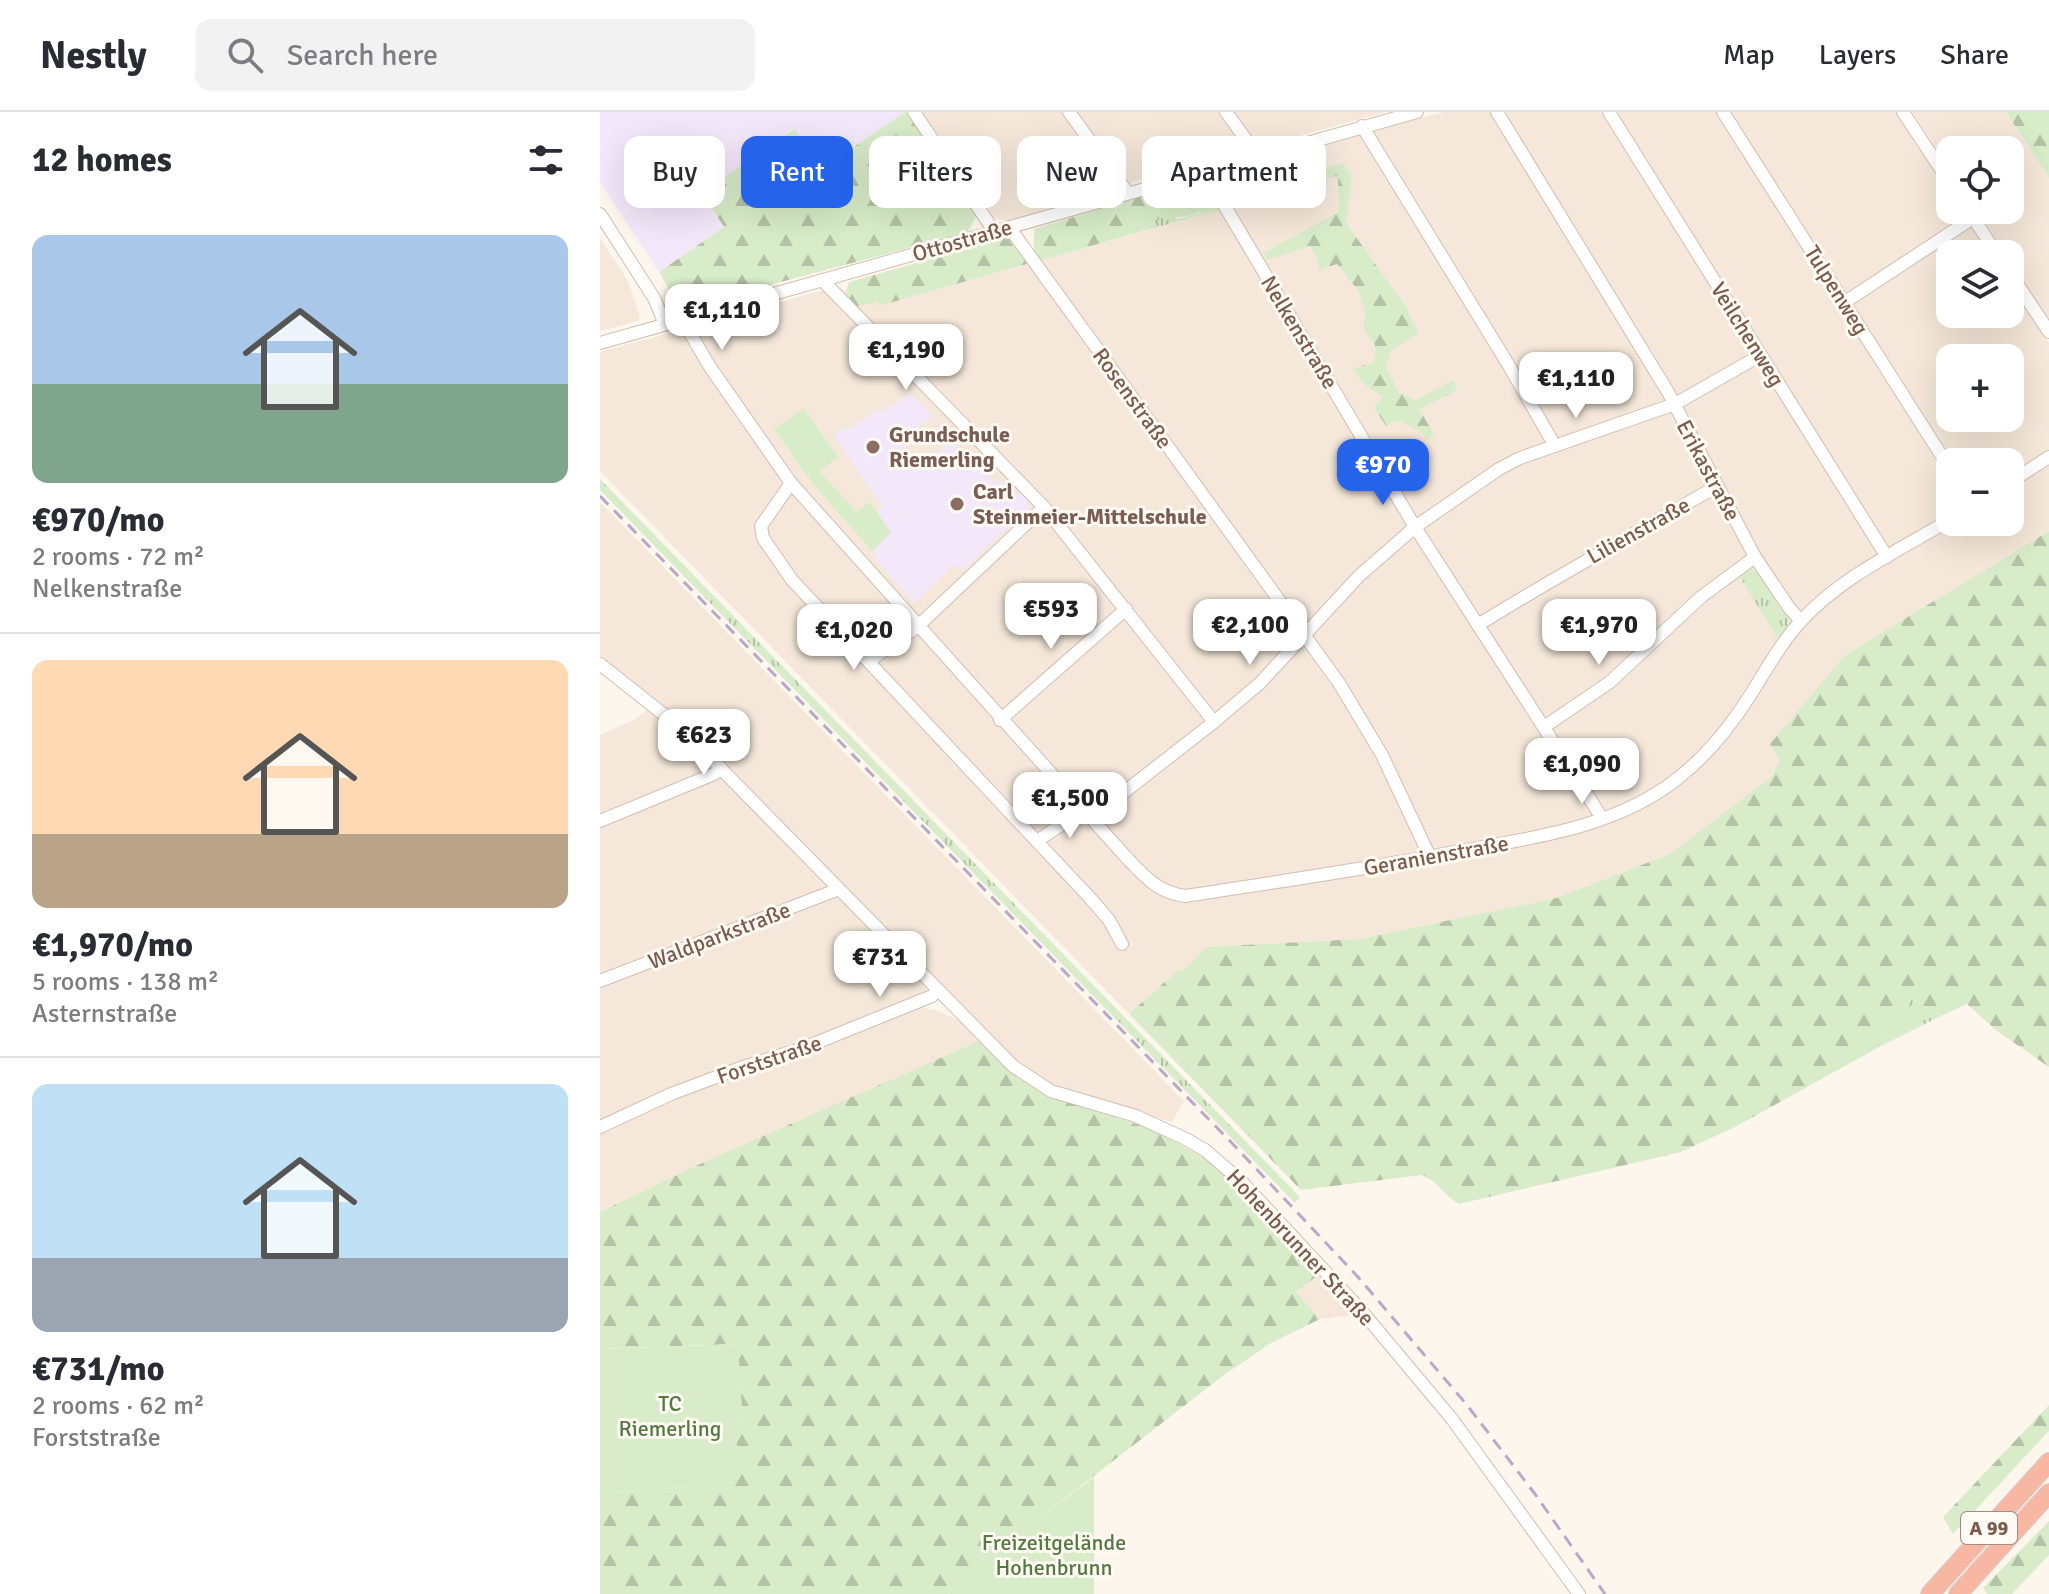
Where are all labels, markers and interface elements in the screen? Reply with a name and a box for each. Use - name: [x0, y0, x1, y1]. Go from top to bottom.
- search box: [195, 19, 755, 91]
- text: Nestly: [40, 32, 147, 79]
- icon: search: [223, 33, 267, 77]
- text: Search here: [287, 37, 438, 74]
- text: Map: [1723, 38, 1775, 72]
- text: Layers: [1819, 38, 1896, 72]
- text: Share: [1940, 38, 2009, 72]
- chip: Buy: [624, 136, 725, 208]
- chip: Rent: [741, 136, 853, 208]
- chip: Filters: [869, 136, 1001, 208]
- chip: New: [1017, 136, 1126, 208]
- chip: Apartment: [1142, 136, 1326, 208]
- map controls: [1936, 136, 2024, 536]
- button: locate: [1936, 136, 2024, 224]
- icon: filters: [524, 138, 568, 182]
- text: 12 homes: [32, 139, 172, 181]
- street label: Ottostraße: [909, 213, 1015, 268]
- button: layers: [1936, 240, 2024, 328]
- street label: Tulpenweg: [1799, 241, 1875, 340]
- street label: Nelkenstraße: [1255, 271, 1344, 394]
- street label: Veilchenweg: [1705, 277, 1790, 391]
- pin: €1,110: [657, 284, 787, 352]
- icon: home: [228, 287, 372, 431]
- text: €1,110: [683, 294, 761, 326]
- pin: €1,190: [841, 324, 971, 392]
- text: €1,190: [867, 334, 945, 366]
- street label: Rosenstraße: [1087, 343, 1178, 454]
- button: +: [1936, 344, 2024, 432]
- pin: €1,110: [1511, 352, 1641, 420]
- text: €1,110: [1537, 362, 1615, 394]
- street label: Erikastraße: [1671, 415, 1746, 525]
- place label: Grundschule Riemerling: [889, 421, 1010, 473]
- marker: Grundschule Riemerling: [864, 438, 882, 456]
- pin: €970: [1336, 439, 1430, 507]
- button: −: [1936, 448, 2024, 536]
- text: €970: [1355, 449, 1411, 481]
- place label: Carl Steinmeier-Mittelschule: [973, 478, 1207, 530]
- street label: Lilienstraße: [1582, 491, 1694, 570]
- marker: Carl Steinmeier-Mittelschule: [948, 495, 966, 513]
- text: €970/mo: [32, 499, 165, 541]
- text: 2 rooms · 72 m²: [32, 541, 205, 573]
- text: Nelkenstraße: [32, 573, 182, 605]
- pin: €593: [1004, 583, 1098, 651]
- text: €593: [1023, 593, 1079, 625]
- pin: €2,100: [1185, 599, 1315, 667]
- pin: €1,970: [1534, 599, 1664, 667]
- pin: €1,020: [789, 604, 919, 672]
- text: €2,100: [1211, 609, 1289, 641]
- text: €1,970: [1560, 609, 1638, 641]
- text: €1,020: [815, 614, 893, 646]
- pin: €623: [657, 709, 751, 777]
- icon: home: [228, 712, 372, 856]
- text: €623: [676, 719, 732, 751]
- pin: €1,090: [1517, 738, 1647, 806]
- text: €1,090: [1543, 748, 1621, 780]
- pin: €1,500: [1005, 772, 1135, 840]
- text: €1,500: [1031, 782, 1109, 814]
- street label: Geranienstraße: [1362, 829, 1511, 882]
- street label: Waldparkstraße: [644, 896, 794, 975]
- text: €1,970/mo: [32, 924, 193, 966]
- pin: €731: [833, 931, 927, 999]
- text: €731: [852, 941, 908, 973]
- text: 5 rooms · 138 m²: [32, 966, 219, 998]
- text: Asternstraße: [32, 998, 177, 1030]
- street label: Forststraße: [713, 1029, 825, 1090]
- icon: home: [228, 1136, 372, 1280]
- street label: Hohenbrunner Straße: [1221, 1163, 1380, 1331]
- text: €731/mo: [32, 1348, 165, 1390]
- text: 2 rooms · 62 m²: [32, 1390, 205, 1422]
- park label: TC Riemerling: [619, 1390, 721, 1442]
- text: Forststraße: [32, 1422, 161, 1454]
- road number: A 99: [1961, 1512, 2017, 1544]
- park label: Freizeitgelände Hohenbrunn: [982, 1529, 1126, 1581]

